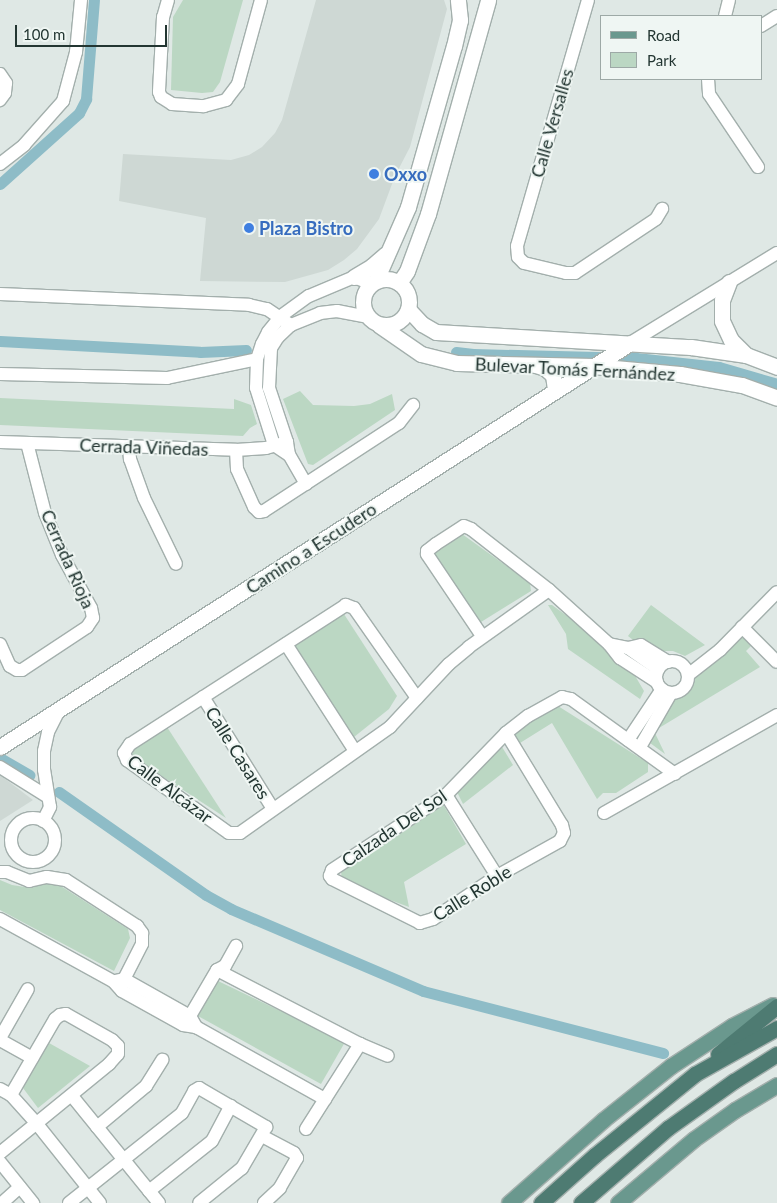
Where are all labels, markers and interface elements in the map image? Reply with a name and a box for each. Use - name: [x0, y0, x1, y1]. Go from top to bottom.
- scale bar: [18, 15, 170, 47]
- legend: [600, 15, 762, 80]
- text: 100 m: [23, 25, 65, 43]
- text: Road: [647, 26, 680, 44]
- text: Park: [647, 51, 676, 69]
- street label: Calle Versalles: [526, 66, 578, 180]
- place label: Oxxo: [384, 163, 427, 185]
- marker: Oxxo: [368, 168, 380, 180]
- place label: Plaza Bistro: [259, 217, 353, 239]
- marker: Plaza Bistro: [243, 222, 255, 234]
- street label: Bulevar Tomás Fernández: [474, 353, 676, 385]
- street label: Cerrada Viñedas: [79, 434, 209, 460]
- street label: Camino a Escudero: [242, 498, 380, 598]
- street label: Cerrada Rioja: [37, 506, 99, 612]
- street label: Calle Casares: [201, 703, 275, 803]
- street label: Calle Alcázar: [123, 750, 217, 828]
- street label: Calzada Del Sol: [337, 785, 451, 871]
- street label: Calle Roble: [429, 860, 515, 926]

